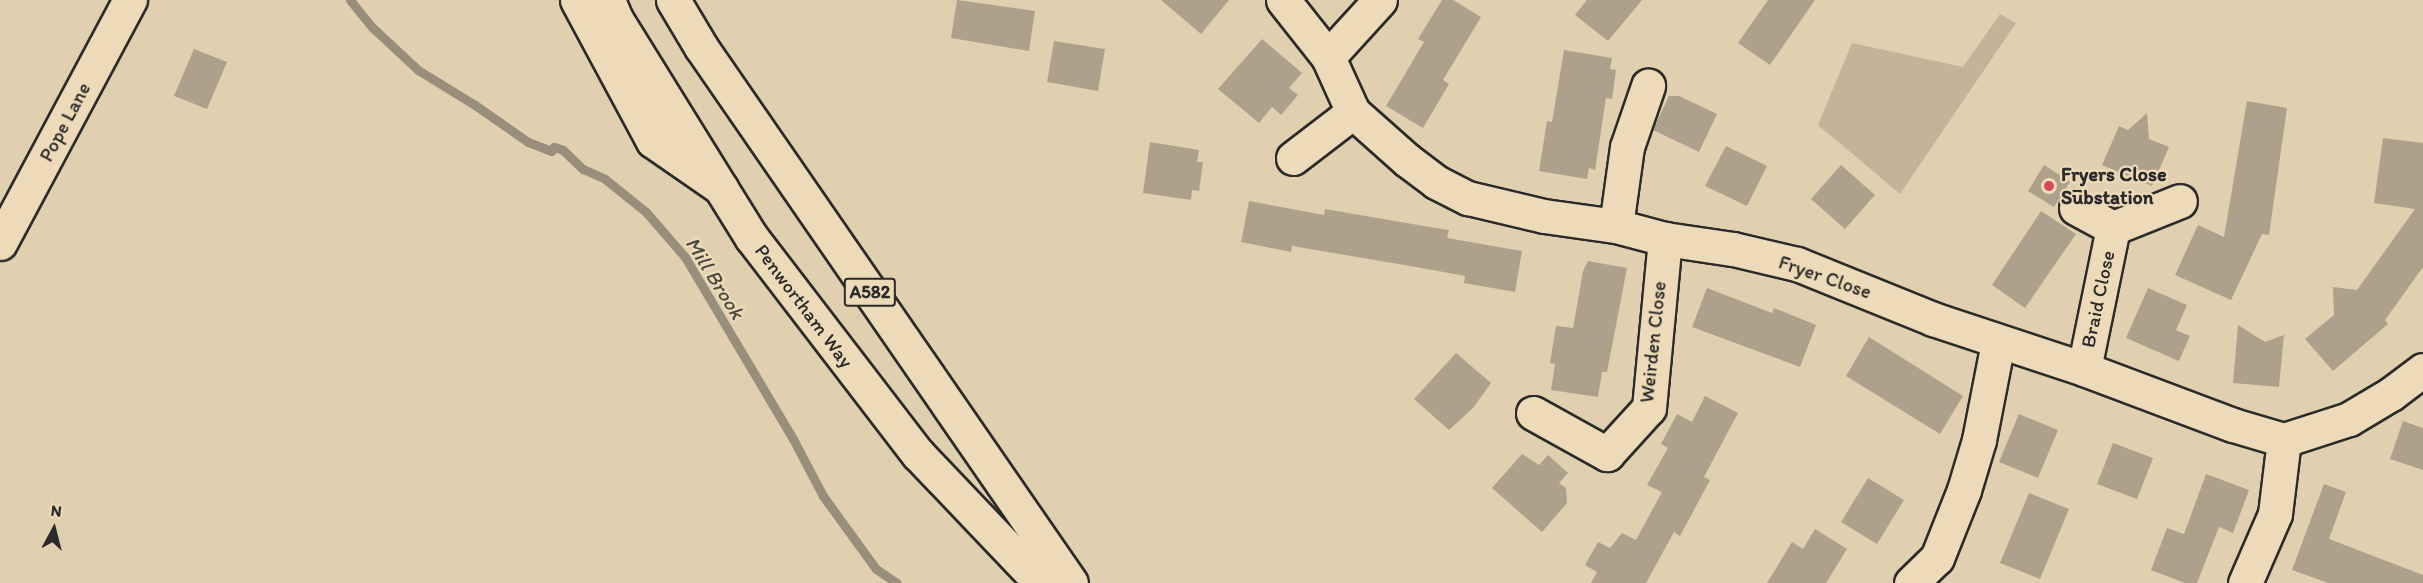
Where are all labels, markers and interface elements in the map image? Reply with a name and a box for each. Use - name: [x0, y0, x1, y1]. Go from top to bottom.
- street label: Pope Lane: [34, 78, 96, 166]
- place label: Fryers Close Substation: [2061, 162, 2166, 209]
- marker: Fryers Close Substation: [2042, 179, 2056, 193]
- water label: Mill Brook: [680, 232, 750, 324]
- street label: Penwortham Way: [750, 239, 858, 373]
- street label: Braid Close: [2076, 248, 2120, 350]
- street label: Fryer Close: [1775, 250, 1875, 304]
- road number: A582: [843, 277, 897, 307]
- street label: Weirden Close: [1635, 280, 1671, 404]
- north arrow: [24, 499, 84, 559]
- text: N: [50, 501, 63, 521]

